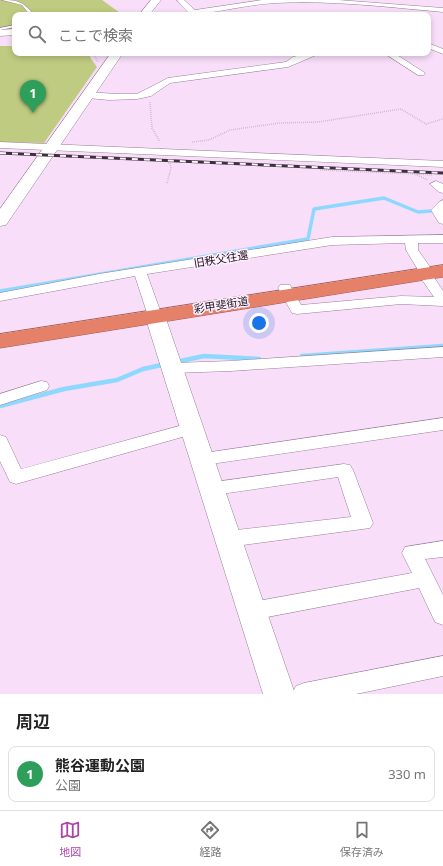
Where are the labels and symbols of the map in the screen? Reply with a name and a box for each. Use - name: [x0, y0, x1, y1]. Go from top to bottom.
- pin: 1: [20, 80, 46, 113]
- street label: 旧秩父往還: [193, 247, 249, 270]
- street label: 彩甲斐街道: [193, 293, 249, 316]
- your location: [249, 313, 269, 333]

